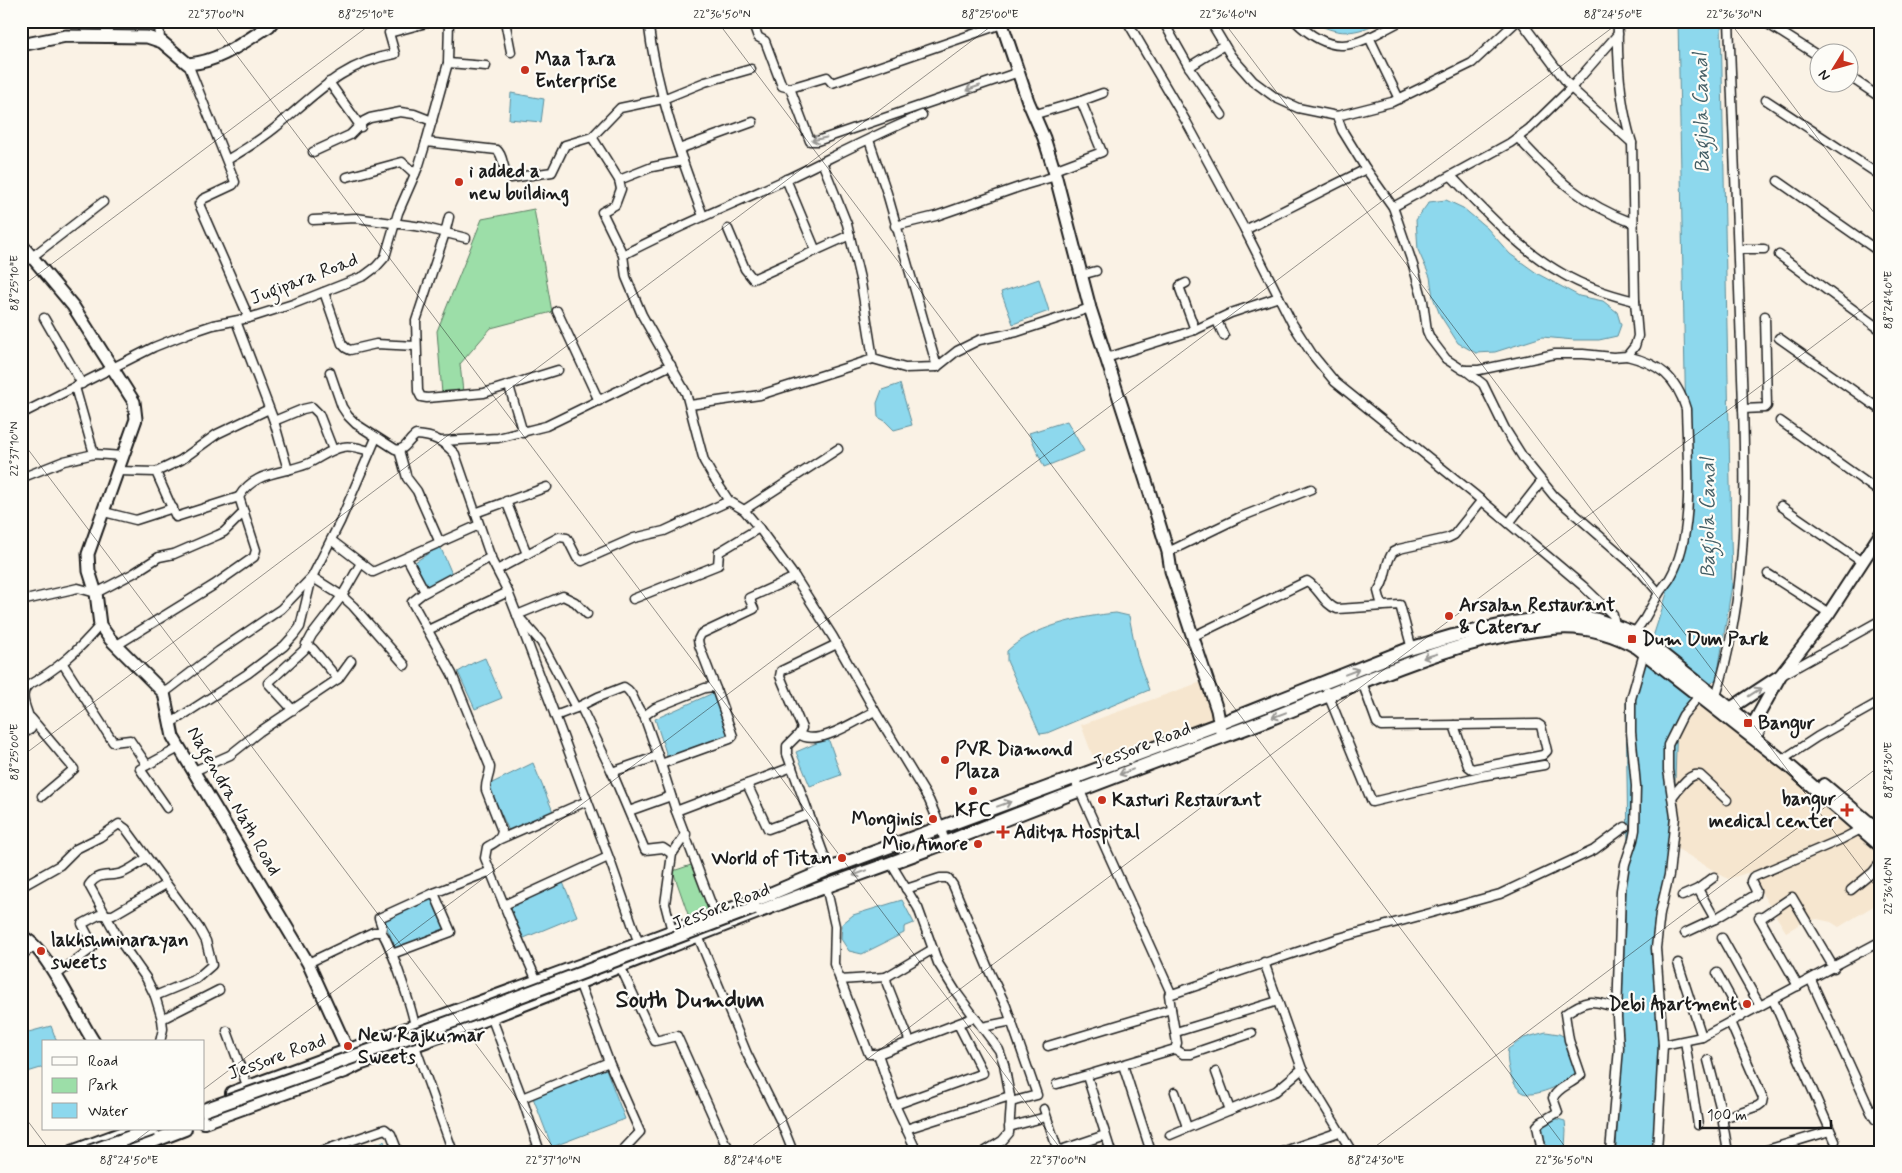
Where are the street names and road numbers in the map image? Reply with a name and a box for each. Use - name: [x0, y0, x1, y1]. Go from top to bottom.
- street label: Jugipara Road: [246, 247, 363, 314]
- street label: Jessore Road: [1089, 716, 1195, 776]
- street label: Nagendra Nath Road: [178, 722, 287, 882]
- street label: Jessore Road: [668, 877, 774, 937]
- street label: Jessore Road: [224, 1028, 330, 1086]

